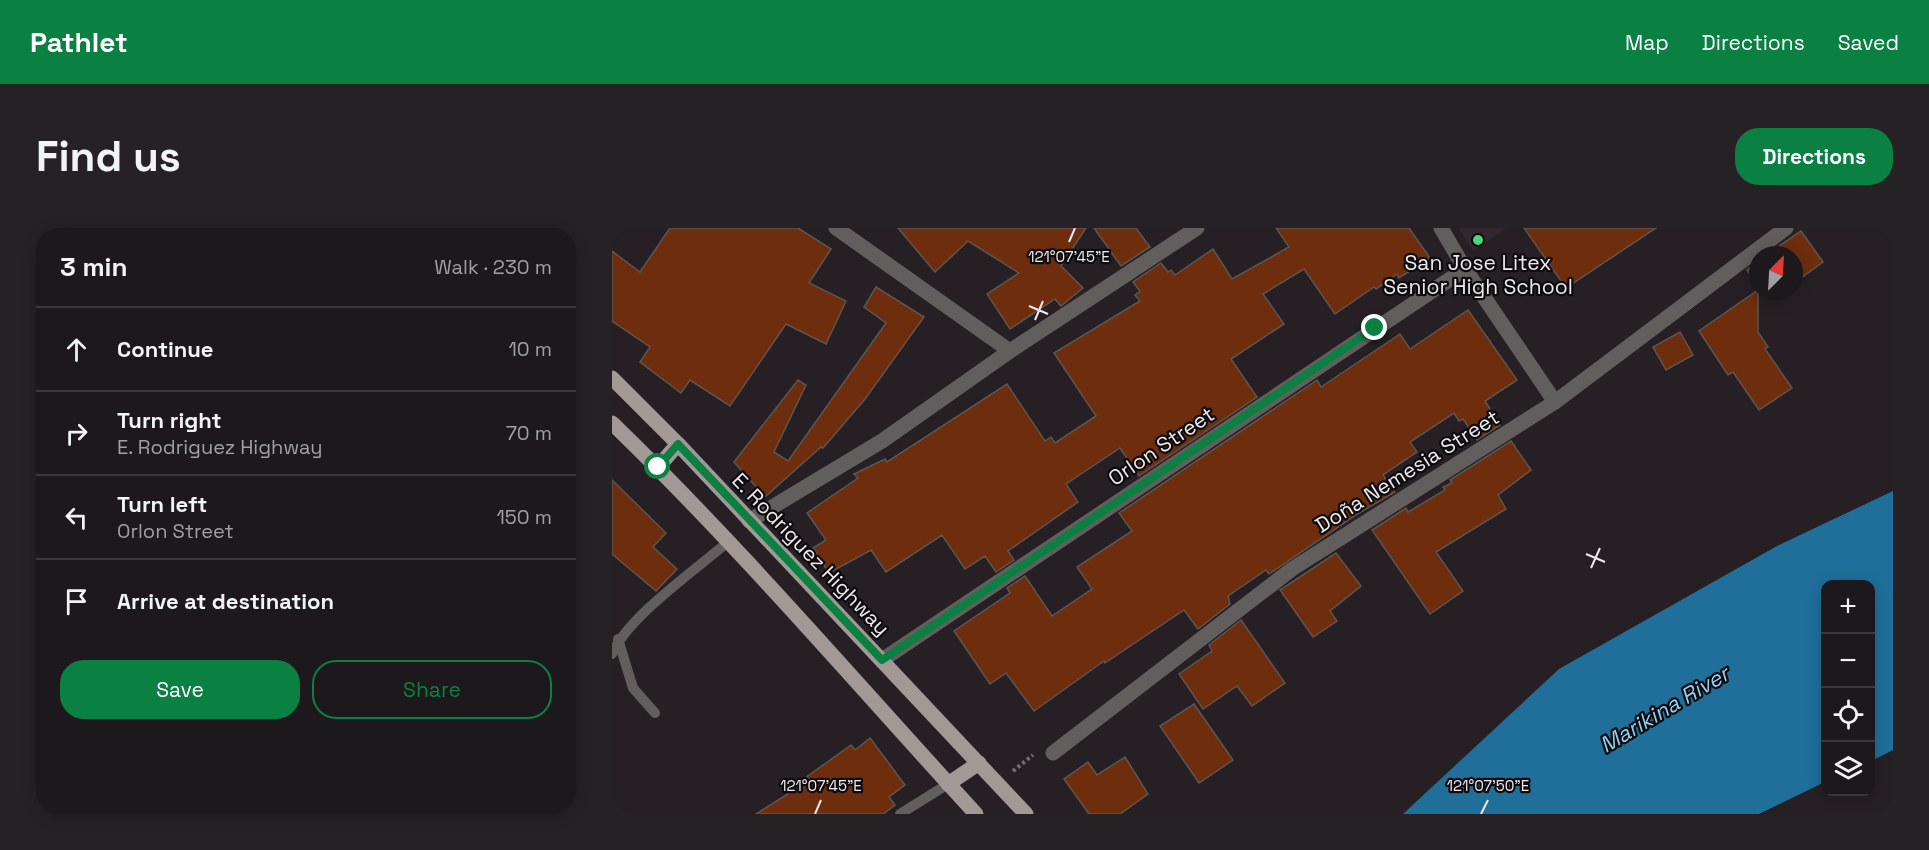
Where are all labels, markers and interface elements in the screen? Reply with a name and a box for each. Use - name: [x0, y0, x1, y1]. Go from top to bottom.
- text: Pathlet: [30, 24, 128, 60]
- text: Map: [1625, 29, 1669, 56]
- text: Directions: [1702, 29, 1805, 56]
- text: Saved: [1838, 29, 1899, 56]
- button: Directions: [1735, 128, 1893, 185]
- text: Find us: [36, 130, 181, 183]
- marker: San Jose Litex Senior High School: [1471, 233, 1485, 247]
- north arrow: [1749, 246, 1803, 300]
- text: 121°07'45"E: [1028, 247, 1110, 266]
- place label: San Jose Litex Senior High School: [1383, 249, 1573, 300]
- text: 3 min: [60, 250, 128, 284]
- text: Walk · 230 m: [434, 254, 552, 280]
- route end: [1361, 314, 1387, 340]
- icon: ahead: [60, 333, 93, 366]
- text: Continue: [117, 335, 213, 363]
- text: 10 m: [508, 336, 552, 362]
- street label: Orlon Street: [1103, 401, 1219, 491]
- street label: Doña Nemesia Street: [1310, 403, 1504, 539]
- text: Turn right: [117, 406, 222, 434]
- icon: right: [60, 417, 93, 450]
- text: 70 m: [506, 420, 552, 446]
- text: E. Rodriguez Highway: [117, 434, 323, 460]
- route start: [644, 453, 670, 479]
- street label: E. Rodriguez Highway: [726, 467, 896, 641]
- text: Turn left: [117, 490, 207, 518]
- icon: left: [60, 501, 93, 534]
- text: 150 m: [497, 504, 552, 530]
- text: Orlon Street: [117, 518, 234, 544]
- map controls: [1821, 580, 1875, 796]
- button: +: [1821, 580, 1875, 634]
- icon: arrive: [60, 585, 93, 618]
- text: Arrive at destination: [117, 587, 334, 615]
- button: −: [1821, 634, 1875, 688]
- water label: Marikina River: [1594, 658, 1736, 759]
- button: Save: [60, 660, 300, 719]
- button: Share: [312, 660, 552, 719]
- button: locate: [1821, 688, 1875, 742]
- button: layers: [1821, 742, 1875, 796]
- text: 121°07'45"E: [780, 776, 862, 795]
- text: 121°07'50"E: [1447, 776, 1529, 795]

